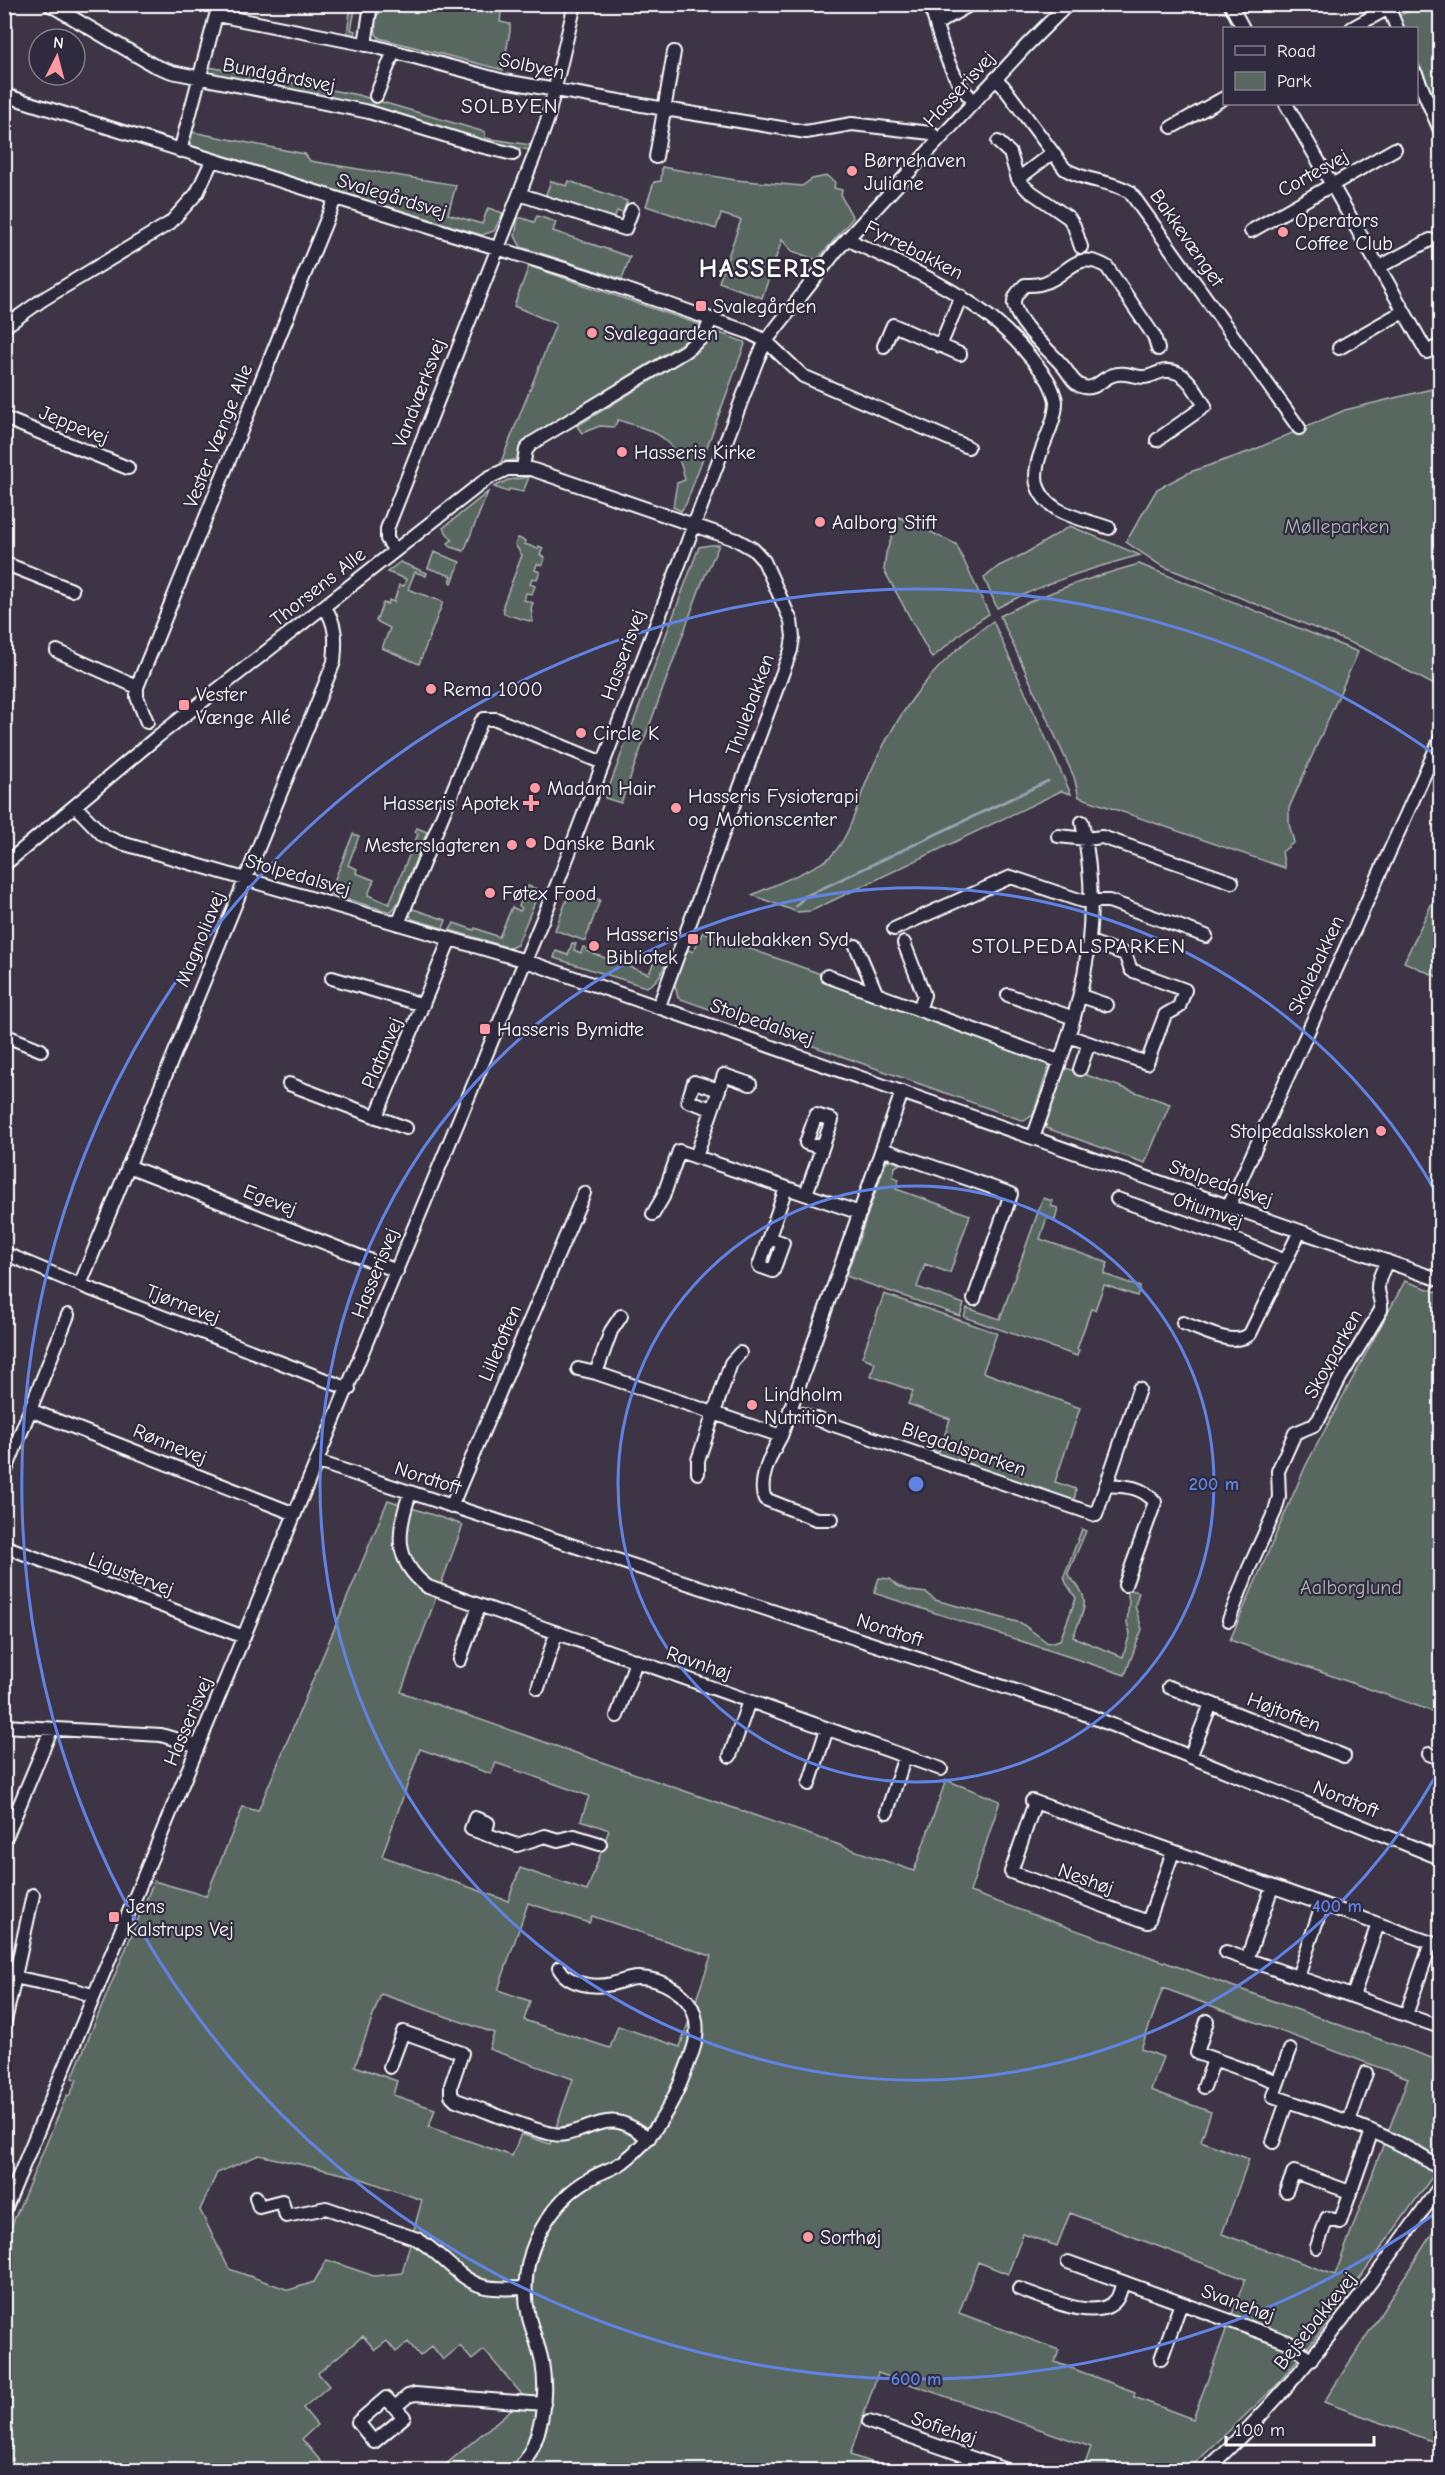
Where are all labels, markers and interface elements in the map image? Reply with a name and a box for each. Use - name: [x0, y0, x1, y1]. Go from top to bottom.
- north arrow: [27, 27, 87, 87]
- legend: [1223, 27, 1418, 105]
- text: N: [52, 34, 65, 53]
- text: Road: [1277, 41, 1316, 62]
- street label: Hasserisvej: [918, 46, 1000, 132]
- street label: Solbyen: [497, 48, 567, 84]
- street label: Bundgårdsvej: [221, 53, 337, 97]
- text: Park: [1277, 71, 1312, 92]
- district label: SOLBYEN: [461, 94, 559, 118]
- street label: Cortesvej: [1274, 144, 1352, 202]
- place label: Børnehaven Juliane: [864, 149, 966, 195]
- marker: Børnehaven Juliane: [845, 164, 859, 178]
- street label: Svalegårdsvej: [334, 168, 450, 224]
- street label: Bakkevænget: [1145, 185, 1230, 292]
- place label: Operators Coffee Club: [1295, 209, 1393, 255]
- street label: Fyrrebakken: [861, 215, 967, 285]
- marker: Operators Coffee Club: [1276, 225, 1290, 239]
- district label: HASSERIS: [699, 254, 827, 284]
- place label: Svalegården: [713, 295, 817, 318]
- marker: Svalegården: [694, 299, 708, 313]
- place label: Svalegaarden: [604, 322, 718, 345]
- marker: Svalegaarden: [585, 326, 599, 340]
- street label: Vandværksvej: [388, 335, 450, 451]
- street label: Vester Vænge Alle: [179, 361, 257, 511]
- street label: Jeppevej: [36, 401, 112, 449]
- place label: Hasseris Kirke: [634, 441, 756, 464]
- marker: Hasseris Kirke: [615, 445, 629, 459]
- place label: Aalborg Stift: [832, 511, 938, 534]
- marker: Aalborg Stift: [813, 515, 827, 529]
- park label: Mølleparken: [1284, 515, 1390, 538]
- street label: Thorsens Alle: [266, 543, 370, 631]
- street label: Hasserisvej: [596, 606, 650, 704]
- street label: Thulebakken: [721, 651, 779, 759]
- place label: Rema 1000: [443, 678, 543, 701]
- marker: Rema 1000: [424, 682, 438, 696]
- place label: Vester Vænge Allé: [196, 683, 291, 729]
- marker: Vester Vænge Allé: [177, 698, 191, 712]
- place label: Circle K: [593, 722, 659, 745]
- marker: Circle K: [574, 726, 588, 740]
- place label: Madam Hair: [547, 777, 656, 800]
- marker: Madam Hair: [528, 781, 542, 795]
- place label: Hasseris Fysioterapi og Motionscenter: [688, 785, 859, 831]
- place label: Hasseris Apotek: [383, 792, 519, 815]
- marker: Hasseris Apotek: [524, 796, 538, 810]
- marker: Hasseris Fysioterapi og Motionscenter: [669, 801, 683, 815]
- place label: Danske Bank: [543, 832, 655, 855]
- place label: Mesterslagteren: [364, 834, 500, 857]
- marker: Danske Bank: [524, 836, 538, 850]
- marker: Mesterslagteren: [505, 838, 519, 852]
- street label: Stolpedalsvej: [243, 849, 353, 901]
- place label: Føtex Food: [502, 882, 596, 905]
- marker: Føtex Food: [483, 886, 497, 900]
- street label: Magnoliavej: [170, 888, 230, 990]
- street label: Skolebakken: [1283, 912, 1349, 1018]
- place label: Hasseris Bibliotek: [606, 923, 678, 969]
- place label: Thulebakken Syd: [705, 928, 849, 951]
- marker: Thulebakken Syd: [686, 932, 700, 946]
- district label: STOLPEDALSPARKEN: [971, 934, 1187, 958]
- marker: Hasseris Bibliotek: [587, 939, 601, 953]
- street label: Stolpedalsvej: [707, 994, 817, 1050]
- street label: Platanvej: [357, 1014, 407, 1092]
- place label: Hasseris Bymidte: [497, 1018, 644, 1041]
- marker: Hasseris Bymidte: [478, 1022, 492, 1036]
- place label: Stolpedalsskolen: [1230, 1120, 1369, 1143]
- marker: Stolpedalsskolen: [1374, 1124, 1388, 1138]
- street label: Stolpedalsvej: [1166, 1155, 1276, 1211]
- street label: Egevej: [240, 1179, 300, 1221]
- street label: Otiumvej: [1170, 1187, 1246, 1233]
- street label: Hasserisvej: [347, 1225, 403, 1321]
- street label: Tjørnevej: [143, 1279, 223, 1329]
- street label: Lilletoften: [474, 1301, 526, 1385]
- street label: Skovparken: [1299, 1305, 1367, 1403]
- place label: Lindholm Nutrition: [764, 1383, 842, 1429]
- marker: Lindholm Nutrition: [745, 1398, 759, 1412]
- street label: Blegdalsparken: [899, 1417, 1029, 1481]
- street label: Rønnevej: [130, 1419, 210, 1469]
- street label: Nordtoft: [392, 1456, 465, 1500]
- centre of rings: [906, 1474, 926, 1494]
- text: 200 m: [1189, 1474, 1239, 1495]
- street label: Ligustervej: [85, 1547, 177, 1601]
- park label: Aalborglund: [1300, 1576, 1402, 1599]
- street label: Nordtoft: [854, 1608, 927, 1652]
- street label: Ravnhøj: [663, 1641, 735, 1685]
- street label: Hasserisvej: [159, 1673, 217, 1769]
- street label: Højtoften: [1244, 1687, 1324, 1737]
- street label: Nordtoft: [1310, 1775, 1383, 1823]
- street label: Neshøj: [1055, 1858, 1117, 1900]
- place label: Jens Kalstrups Vej: [126, 1895, 234, 1941]
- text: 400 m: [1312, 1896, 1362, 1917]
- marker: Jens Kalstrups Vej: [107, 1910, 121, 1924]
- place label: Sorthøj: [820, 2226, 881, 2249]
- marker: Sorthøj: [801, 2230, 815, 2244]
- street label: Bejsebakkevej: [1269, 2268, 1361, 2374]
- street label: Svanehøj: [1198, 2279, 1278, 2327]
- text: 600 m: [891, 2369, 941, 2390]
- street label: Sofiehøj: [908, 2406, 980, 2450]
- scale bar: [1226, 2409, 1374, 2447]
- text: 100 m: [1235, 2420, 1285, 2441]

